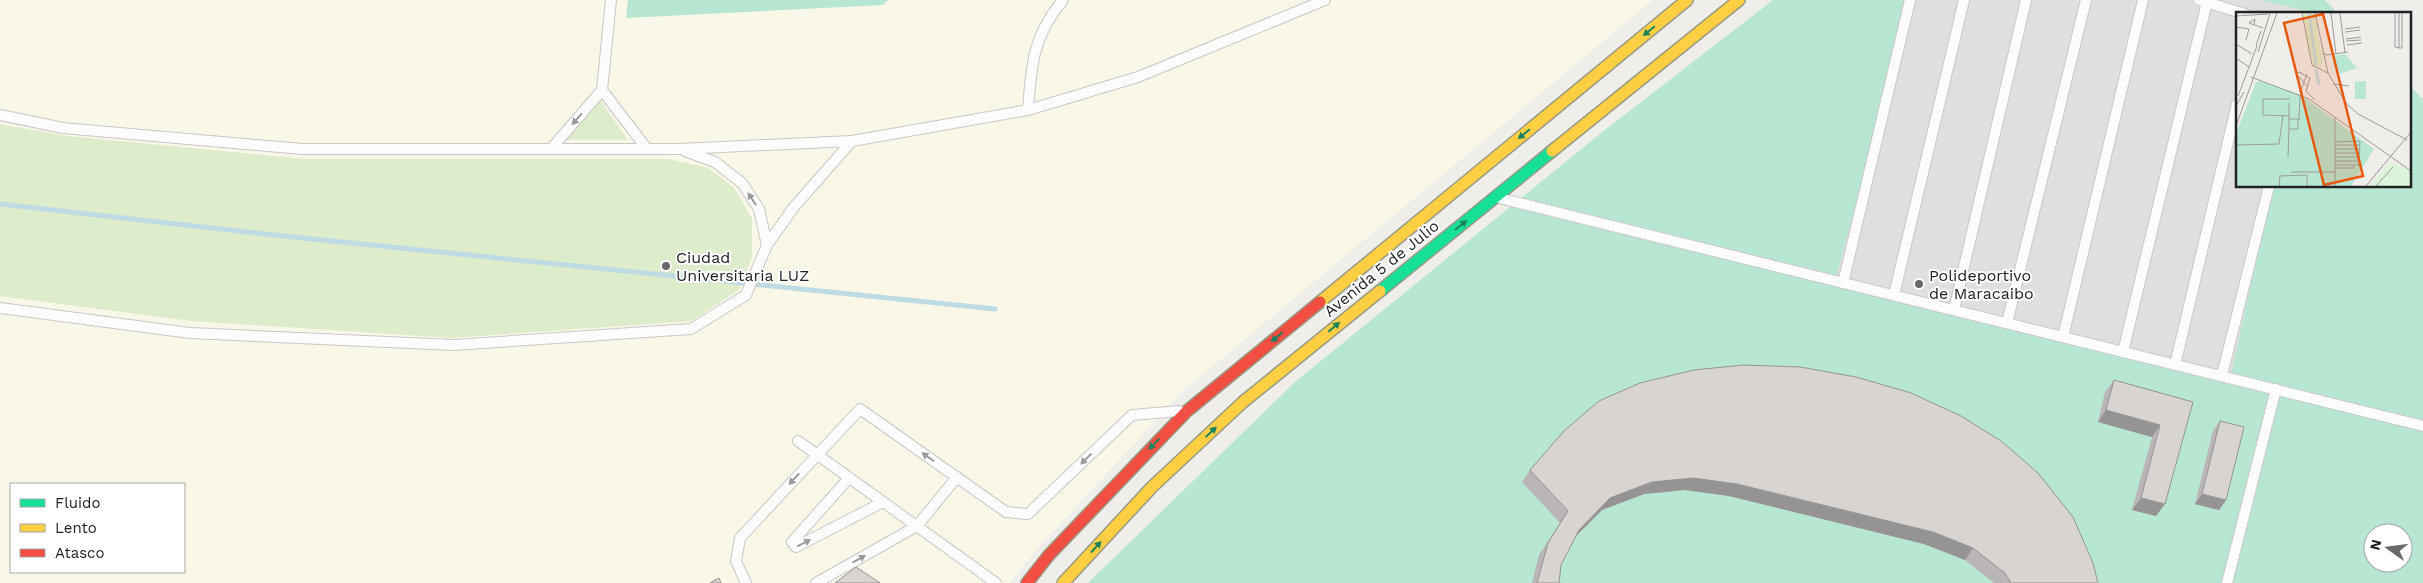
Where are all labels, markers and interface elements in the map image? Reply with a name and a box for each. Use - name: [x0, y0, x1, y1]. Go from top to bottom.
- inset map: [2236, 12, 2410, 188]
- one-way arrow: [1643, 25, 1656, 36]
- one-way arrow: [571, 113, 582, 126]
- one-way arrow: [1518, 128, 1531, 139]
- one-way arrow: [748, 193, 757, 206]
- street label: Avenida 5 de Julio: [1320, 216, 1443, 321]
- one-way arrow: [1454, 220, 1467, 231]
- place label: Ciudad Universitaria LUZ: [676, 248, 809, 285]
- marker: Ciudad Universitaria LUZ: [660, 260, 672, 272]
- place label: Polideportivo de Maracaibo: [1929, 266, 2034, 303]
- marker: Polideportivo de Maracaibo: [1913, 278, 1925, 290]
- one-way arrow: [1328, 321, 1341, 332]
- one-way arrow: [1270, 331, 1283, 342]
- one-way arrow: [1204, 426, 1216, 438]
- one-way arrow: [1149, 438, 1161, 450]
- one-way arrow: [921, 452, 935, 462]
- one-way arrow: [1080, 453, 1092, 465]
- one-way arrow: [788, 473, 800, 485]
- legend: [10, 483, 185, 573]
- text: Fluido: [55, 494, 100, 512]
- text: Lento: [55, 519, 97, 537]
- north arrow: [2363, 523, 2413, 573]
- one-way arrow: [796, 538, 811, 547]
- text: N: [2366, 538, 2384, 552]
- one-way arrow: [1090, 542, 1102, 554]
- text: Atasco: [55, 544, 104, 562]
- one-way arrow: [852, 555, 866, 564]

